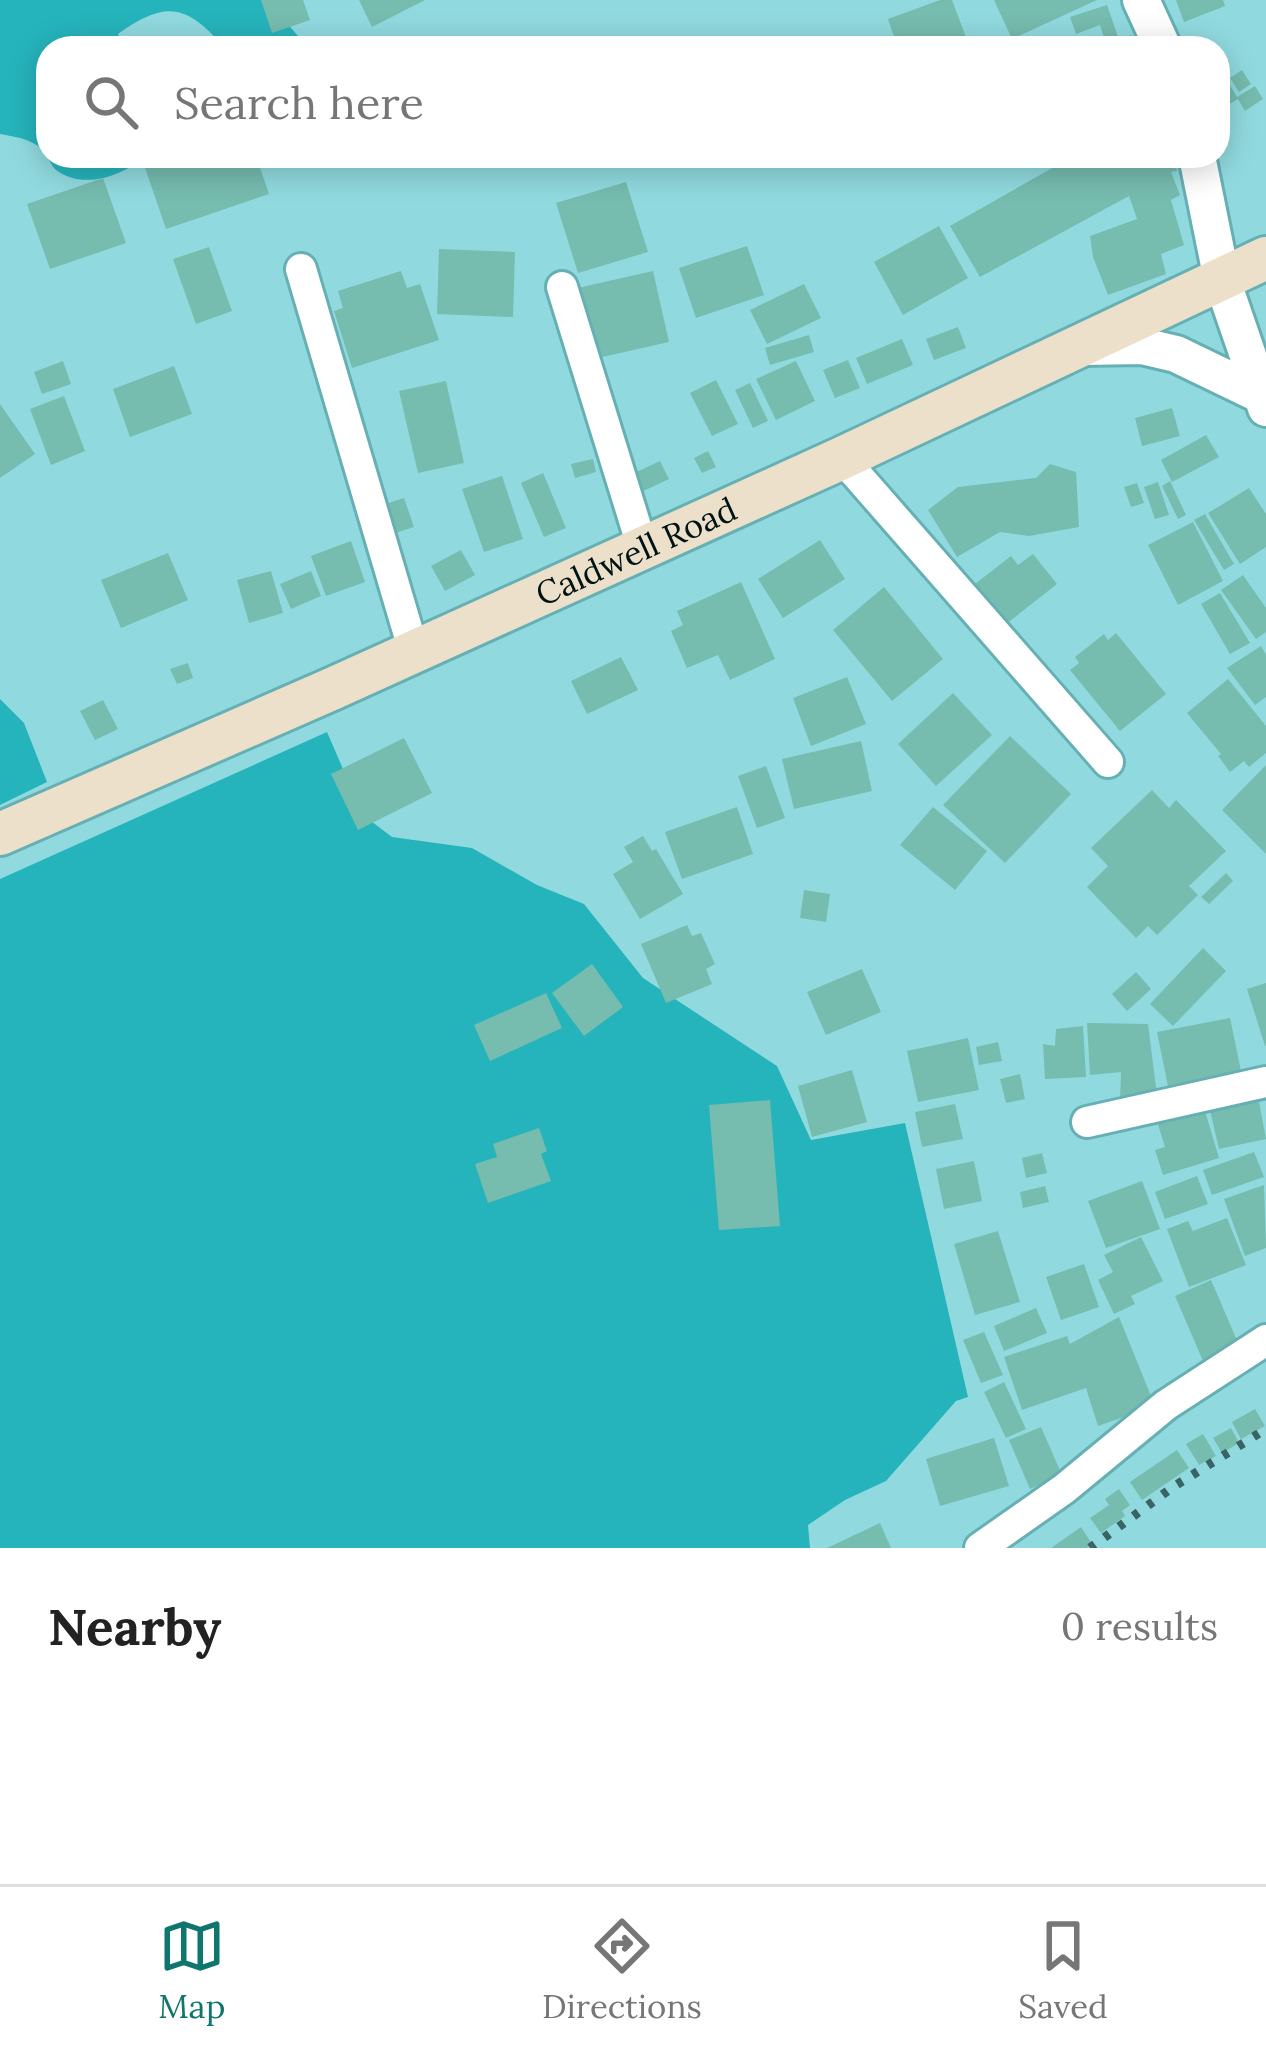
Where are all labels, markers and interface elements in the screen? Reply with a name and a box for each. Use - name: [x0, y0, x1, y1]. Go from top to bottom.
- search box: [36, 36, 1230, 168]
- icon: search: [78, 69, 144, 135]
- text: Search here: [174, 74, 424, 131]
- street label: Caldwell Road: [529, 488, 743, 615]
- text: Nearby: [48, 1594, 221, 1659]
- text: 0 results: [1061, 1601, 1218, 1651]
- tab: Map: [158, 1913, 225, 2027]
- tab: Directions: [542, 1913, 702, 2027]
- tab: Saved: [1018, 1913, 1108, 2027]

